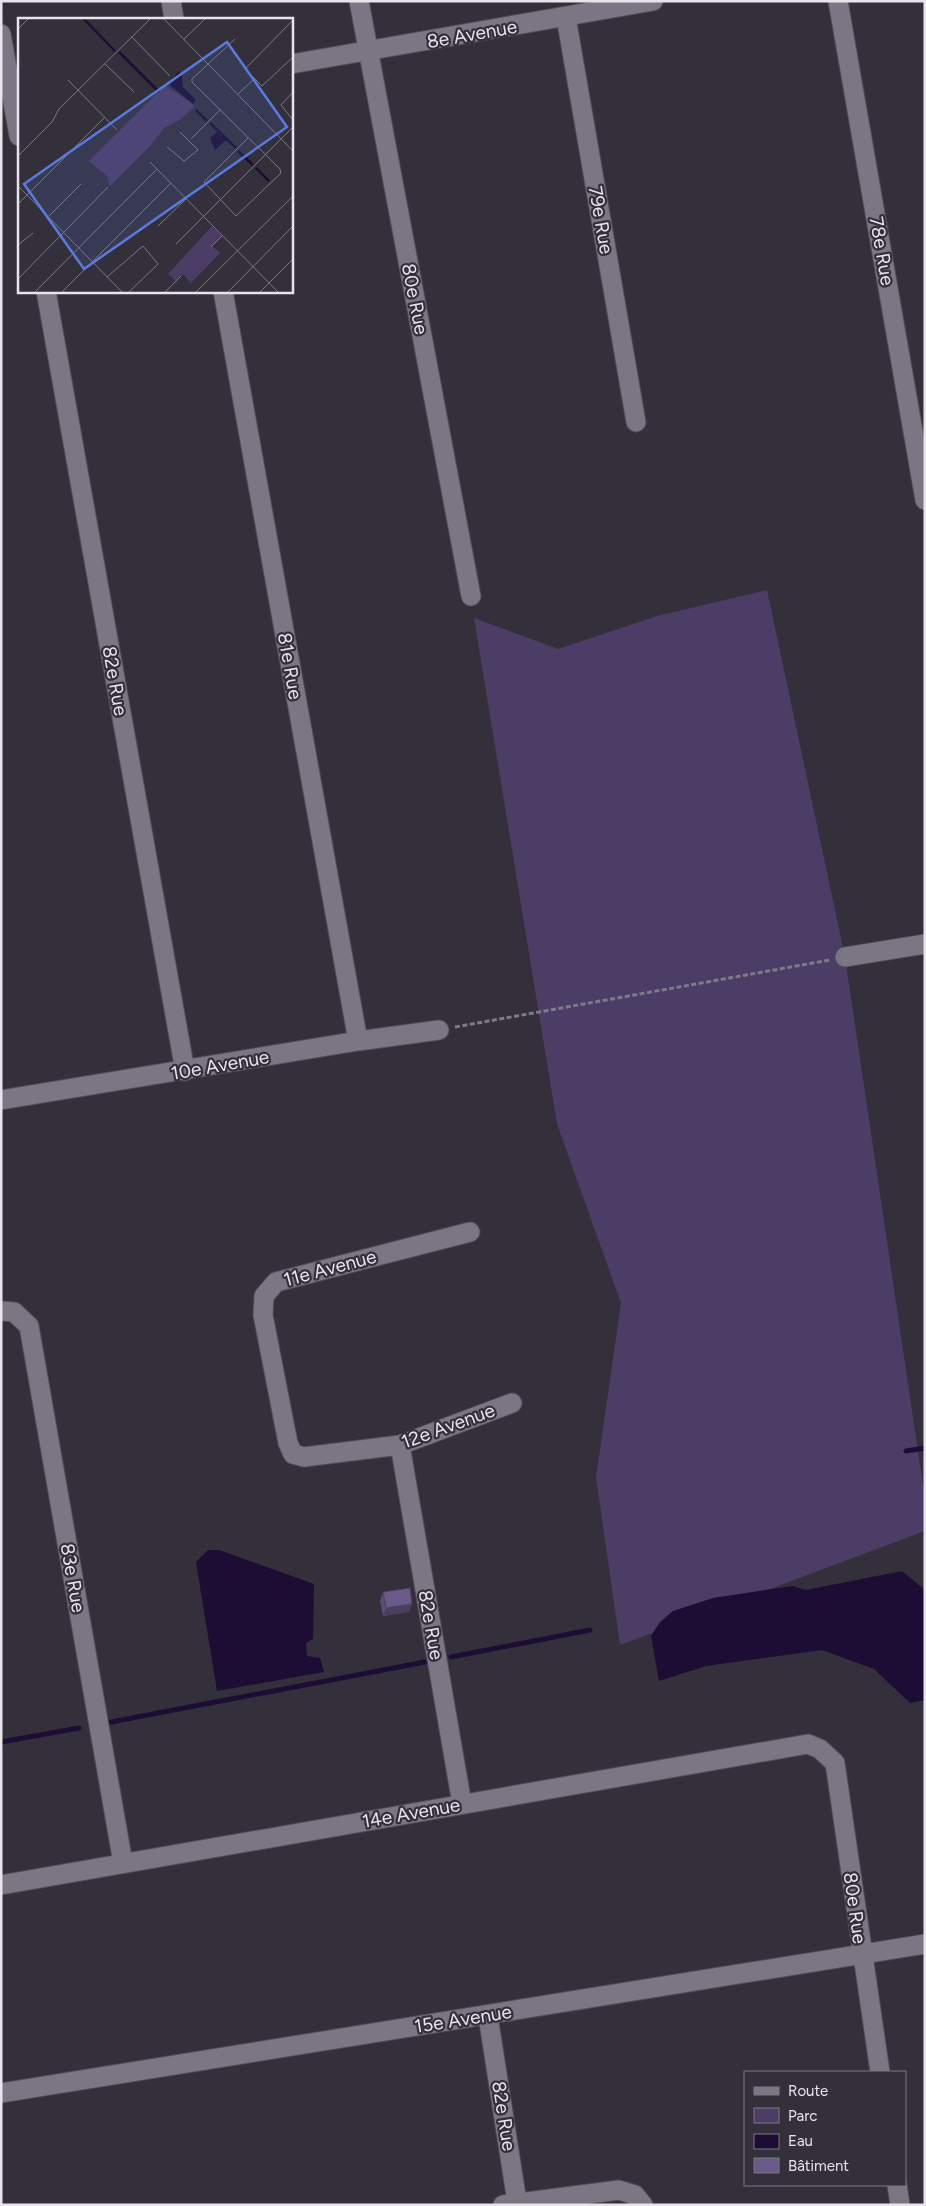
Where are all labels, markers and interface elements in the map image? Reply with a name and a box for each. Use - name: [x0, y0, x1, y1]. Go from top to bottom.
- street label: 8e Avenue: [425, 15, 519, 53]
- inset map: [18, 18, 292, 292]
- street label: 79e Rue: [584, 184, 618, 256]
- street label: 78e Rue: [865, 215, 899, 287]
- street label: 80e Rue: [397, 262, 433, 336]
- street label: 81e Rue: [273, 631, 307, 701]
- street label: 82e Rue: [98, 644, 132, 718]
- street label: 10e Avenue: [169, 1045, 271, 1085]
- street label: 11e Avenue: [281, 1245, 379, 1291]
- street label: 12e Avenue: [398, 1398, 498, 1454]
- street label: 83e Rue: [56, 1542, 90, 1614]
- street label: 82e Rue: [414, 1588, 448, 1662]
- street label: 14e Avenue: [360, 1793, 462, 1833]
- street label: 80e Rue: [839, 1871, 871, 1945]
- street label: 15e Avenue: [413, 2000, 513, 2038]
- legend: [744, 2071, 906, 2186]
- street label: 82e Rue: [487, 2080, 521, 2152]
- text: Route: [788, 2082, 828, 2100]
- text: Parc: [788, 2107, 817, 2125]
- text: Eau: [788, 2132, 813, 2150]
- text: Bâtiment: [788, 2157, 849, 2175]

